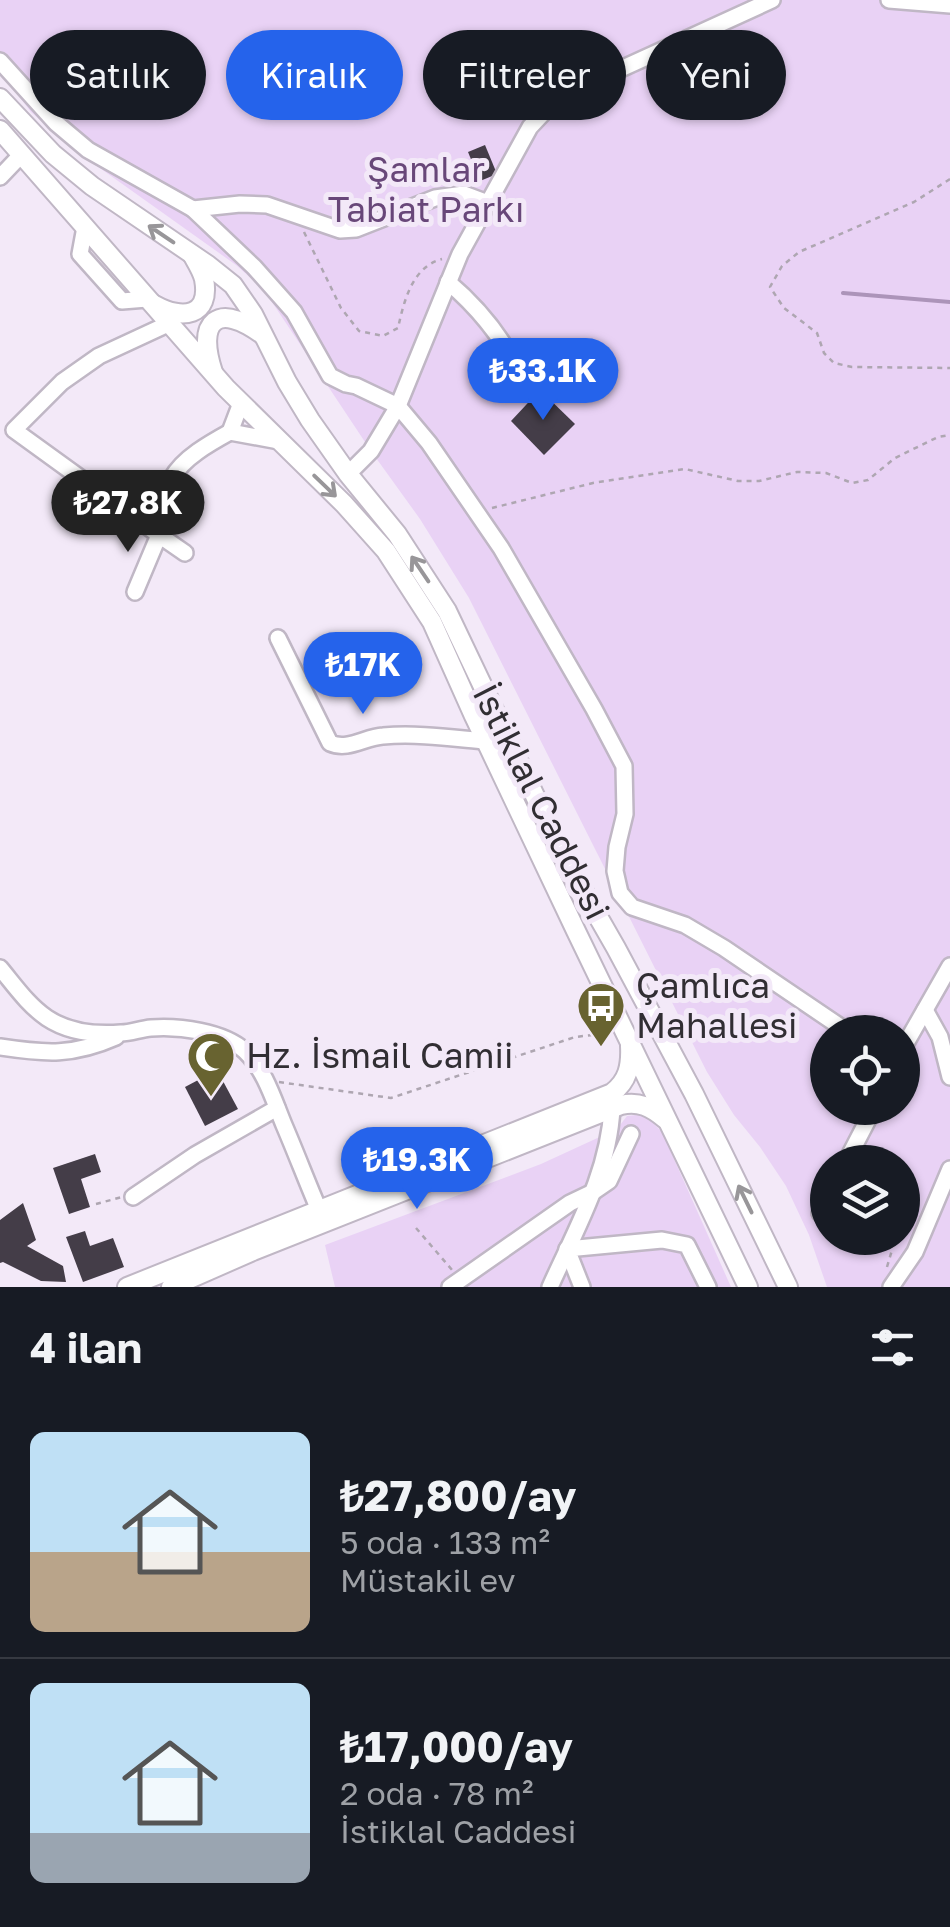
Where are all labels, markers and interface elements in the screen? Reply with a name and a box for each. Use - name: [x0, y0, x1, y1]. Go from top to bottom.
- chip: Satılık: [30, 30, 206, 120]
- chip: Kiralık: [226, 30, 403, 120]
- chip: Filtreler: [423, 30, 626, 120]
- chip: Yeni: [646, 30, 786, 120]
- park label: Şamlar Tabiat Parkı: [328, 148, 524, 230]
- one-way arrow: [147, 223, 175, 244]
- pin: ₺33.1K: [462, 338, 624, 423]
- text: ₺33.1K: [489, 351, 597, 389]
- pin: ₺27.8K: [47, 470, 209, 555]
- one-way arrow: [313, 474, 337, 498]
- text: ₺27.8K: [73, 483, 183, 521]
- one-way arrow: [410, 555, 431, 583]
- pin: ₺17K: [304, 632, 422, 717]
- text: ₺17K: [325, 645, 401, 683]
- street label: İstiklal Caddesi: [465, 677, 619, 926]
- place label: Çamlıca Mahallesi: [636, 964, 797, 1046]
- bus stop icon: Çamlıca Mahallesi: [575, 980, 627, 1048]
- map controls: [810, 1015, 920, 1255]
- button: locate: [810, 1015, 920, 1125]
- mosque icon: Hz. İsmail Camii: [185, 1030, 237, 1098]
- place label: Hz. İsmail Camii: [246, 1034, 513, 1076]
- pin: ₺19.3K: [336, 1127, 498, 1212]
- text: ₺19.3K: [363, 1140, 471, 1178]
- button: layers: [810, 1145, 920, 1255]
- one-way arrow: [735, 1185, 754, 1215]
- icon: filters: [865, 1320, 920, 1375]
- text: 4 ilan: [30, 1322, 142, 1372]
- text: ₺27,800/ay: [340, 1470, 577, 1520]
- icon: home: [110, 1472, 230, 1592]
- text: 5 oda · 133 m²: [340, 1523, 550, 1561]
- text: Müstakil ev: [340, 1561, 515, 1599]
- text: ₺17,000/ay: [340, 1721, 573, 1771]
- icon: home: [110, 1723, 230, 1843]
- text: 2 oda · 78 m²: [340, 1774, 533, 1812]
- text: İstiklal Caddesi: [340, 1812, 576, 1850]

